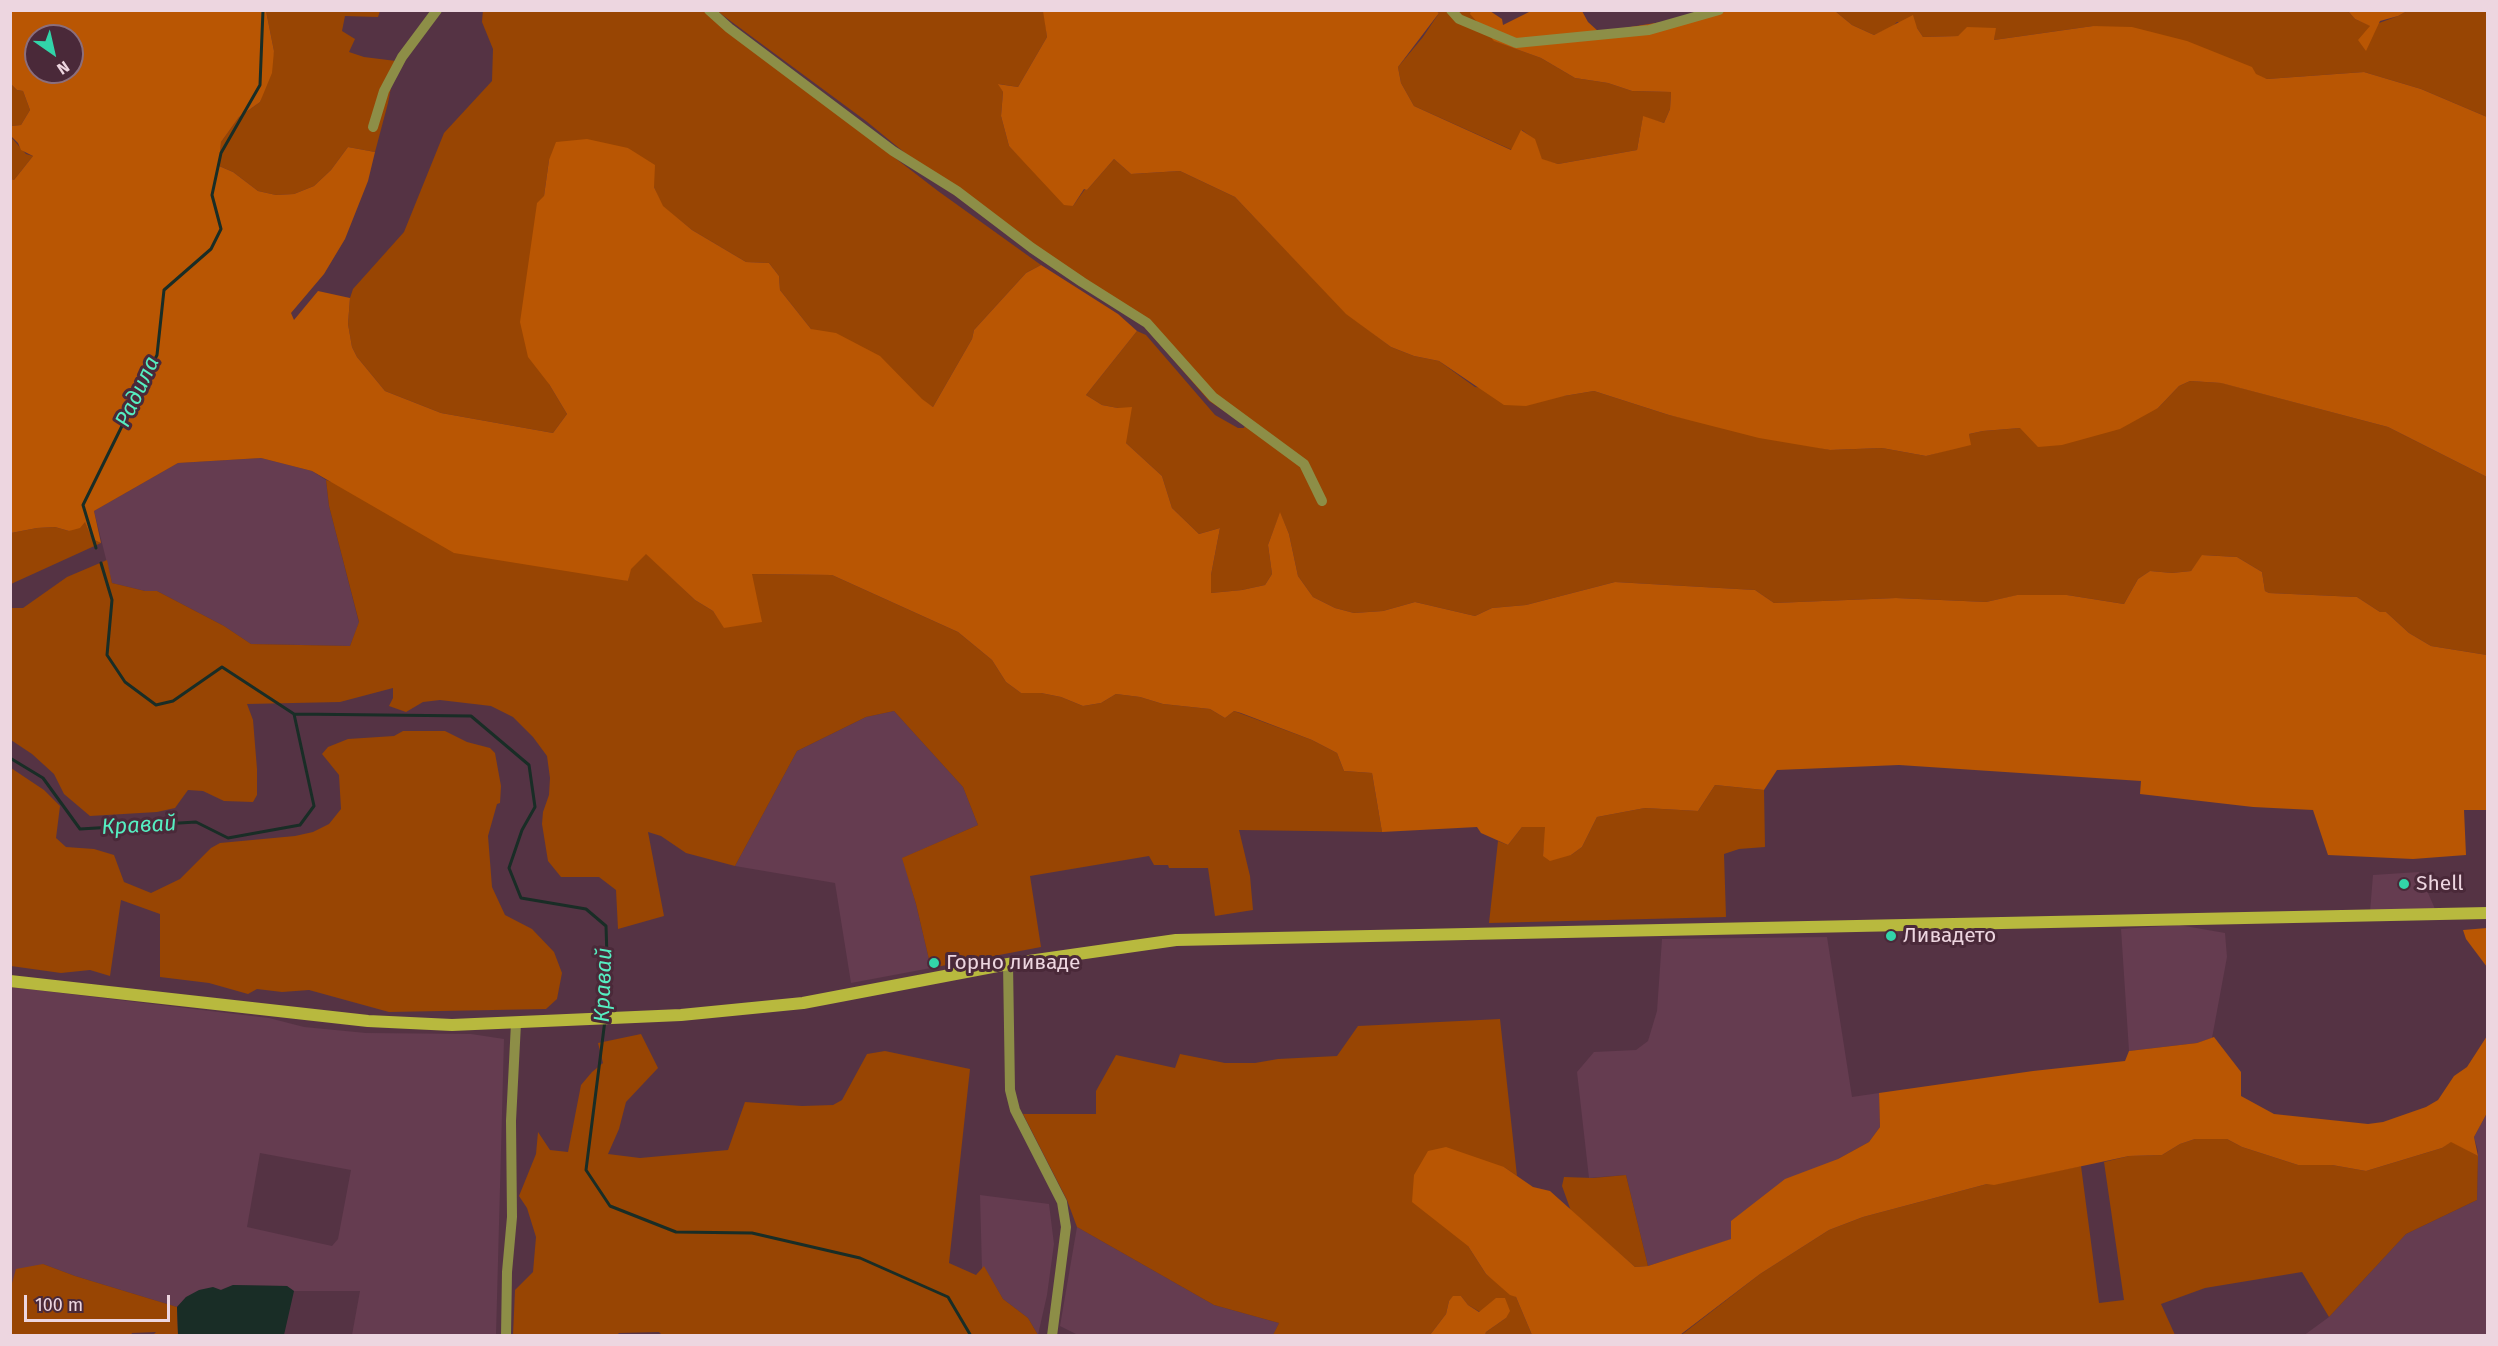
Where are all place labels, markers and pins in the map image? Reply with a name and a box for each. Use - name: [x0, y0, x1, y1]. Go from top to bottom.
- place label: Shell: [2416, 871, 2464, 897]
- marker: Shell: [2397, 877, 2411, 891]
- place label: Ливадето: [1903, 923, 1996, 949]
- marker: Ливадето: [1884, 929, 1898, 943]
- place label: Горно ливаде: [946, 950, 1080, 976]
- marker: Горно ливаде: [927, 956, 941, 970]

